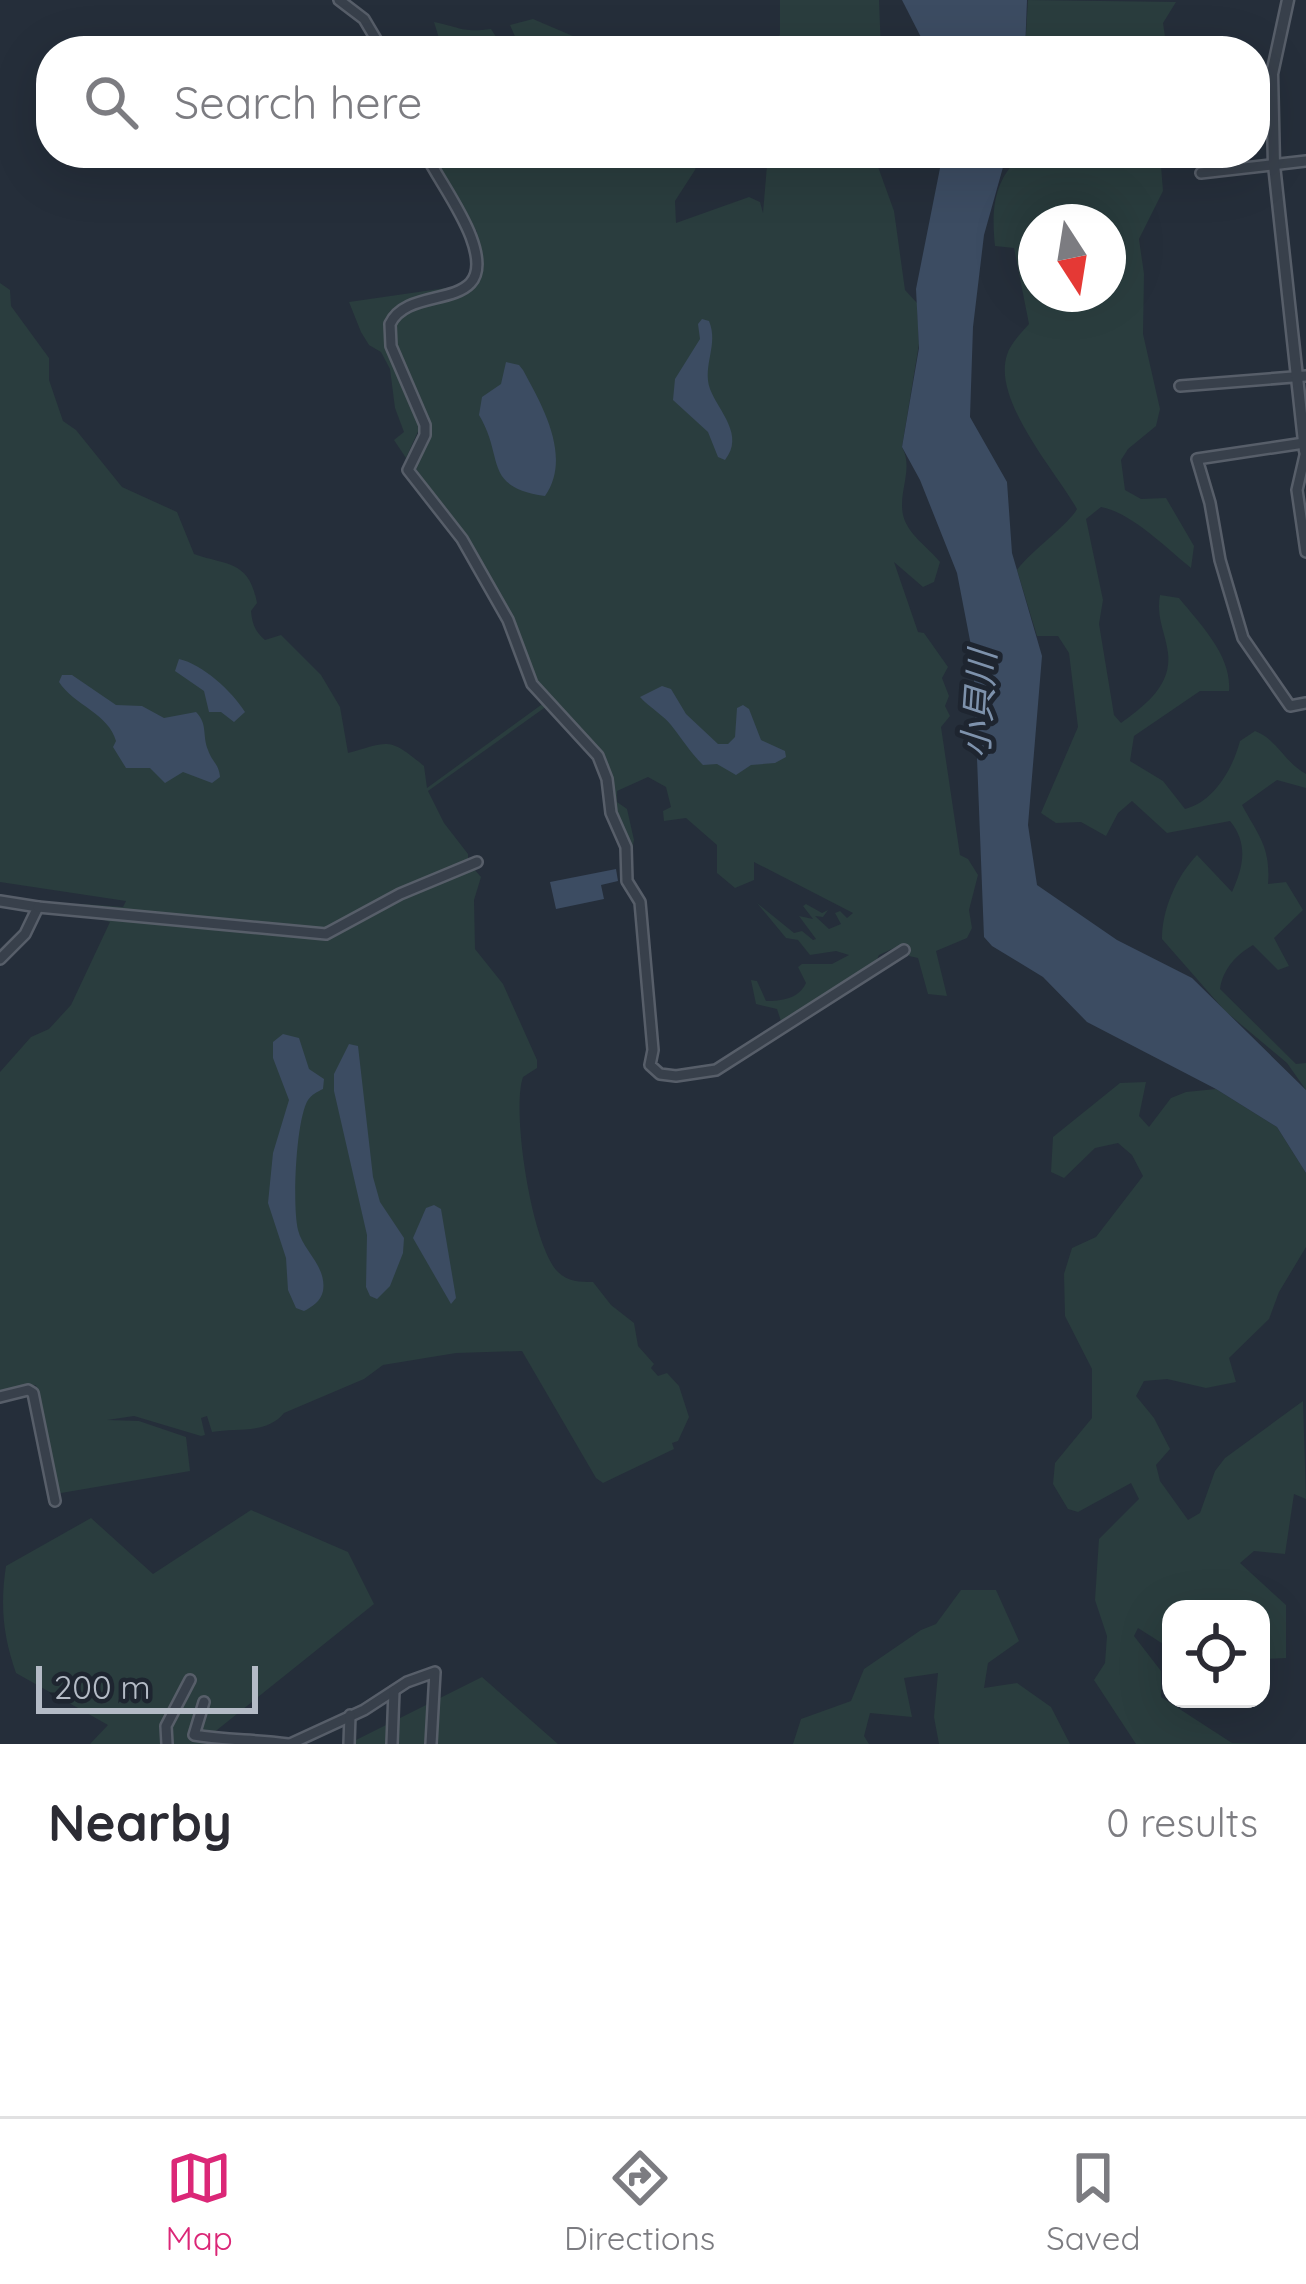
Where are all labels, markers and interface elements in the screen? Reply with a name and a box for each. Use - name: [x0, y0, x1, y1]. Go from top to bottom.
- search box: [36, 36, 1270, 168]
- icon: search: [78, 69, 144, 135]
- text: Search here: [174, 74, 422, 130]
- north arrow: [1018, 204, 1126, 312]
- water label: 小貝川: [952, 645, 1004, 759]
- map controls: [1162, 1600, 1270, 1708]
- button: locate: [1162, 1600, 1270, 1708]
- scale bar: [36, 1660, 258, 1713]
- text: 200 m: [54, 1666, 151, 1707]
- text: Nearby: [48, 1790, 232, 1854]
- text: 0 results: [1106, 1798, 1258, 1847]
- tab: Map: [166, 2145, 233, 2258]
- tab: Directions: [564, 2145, 715, 2258]
- tab: Saved: [1046, 2145, 1140, 2258]

